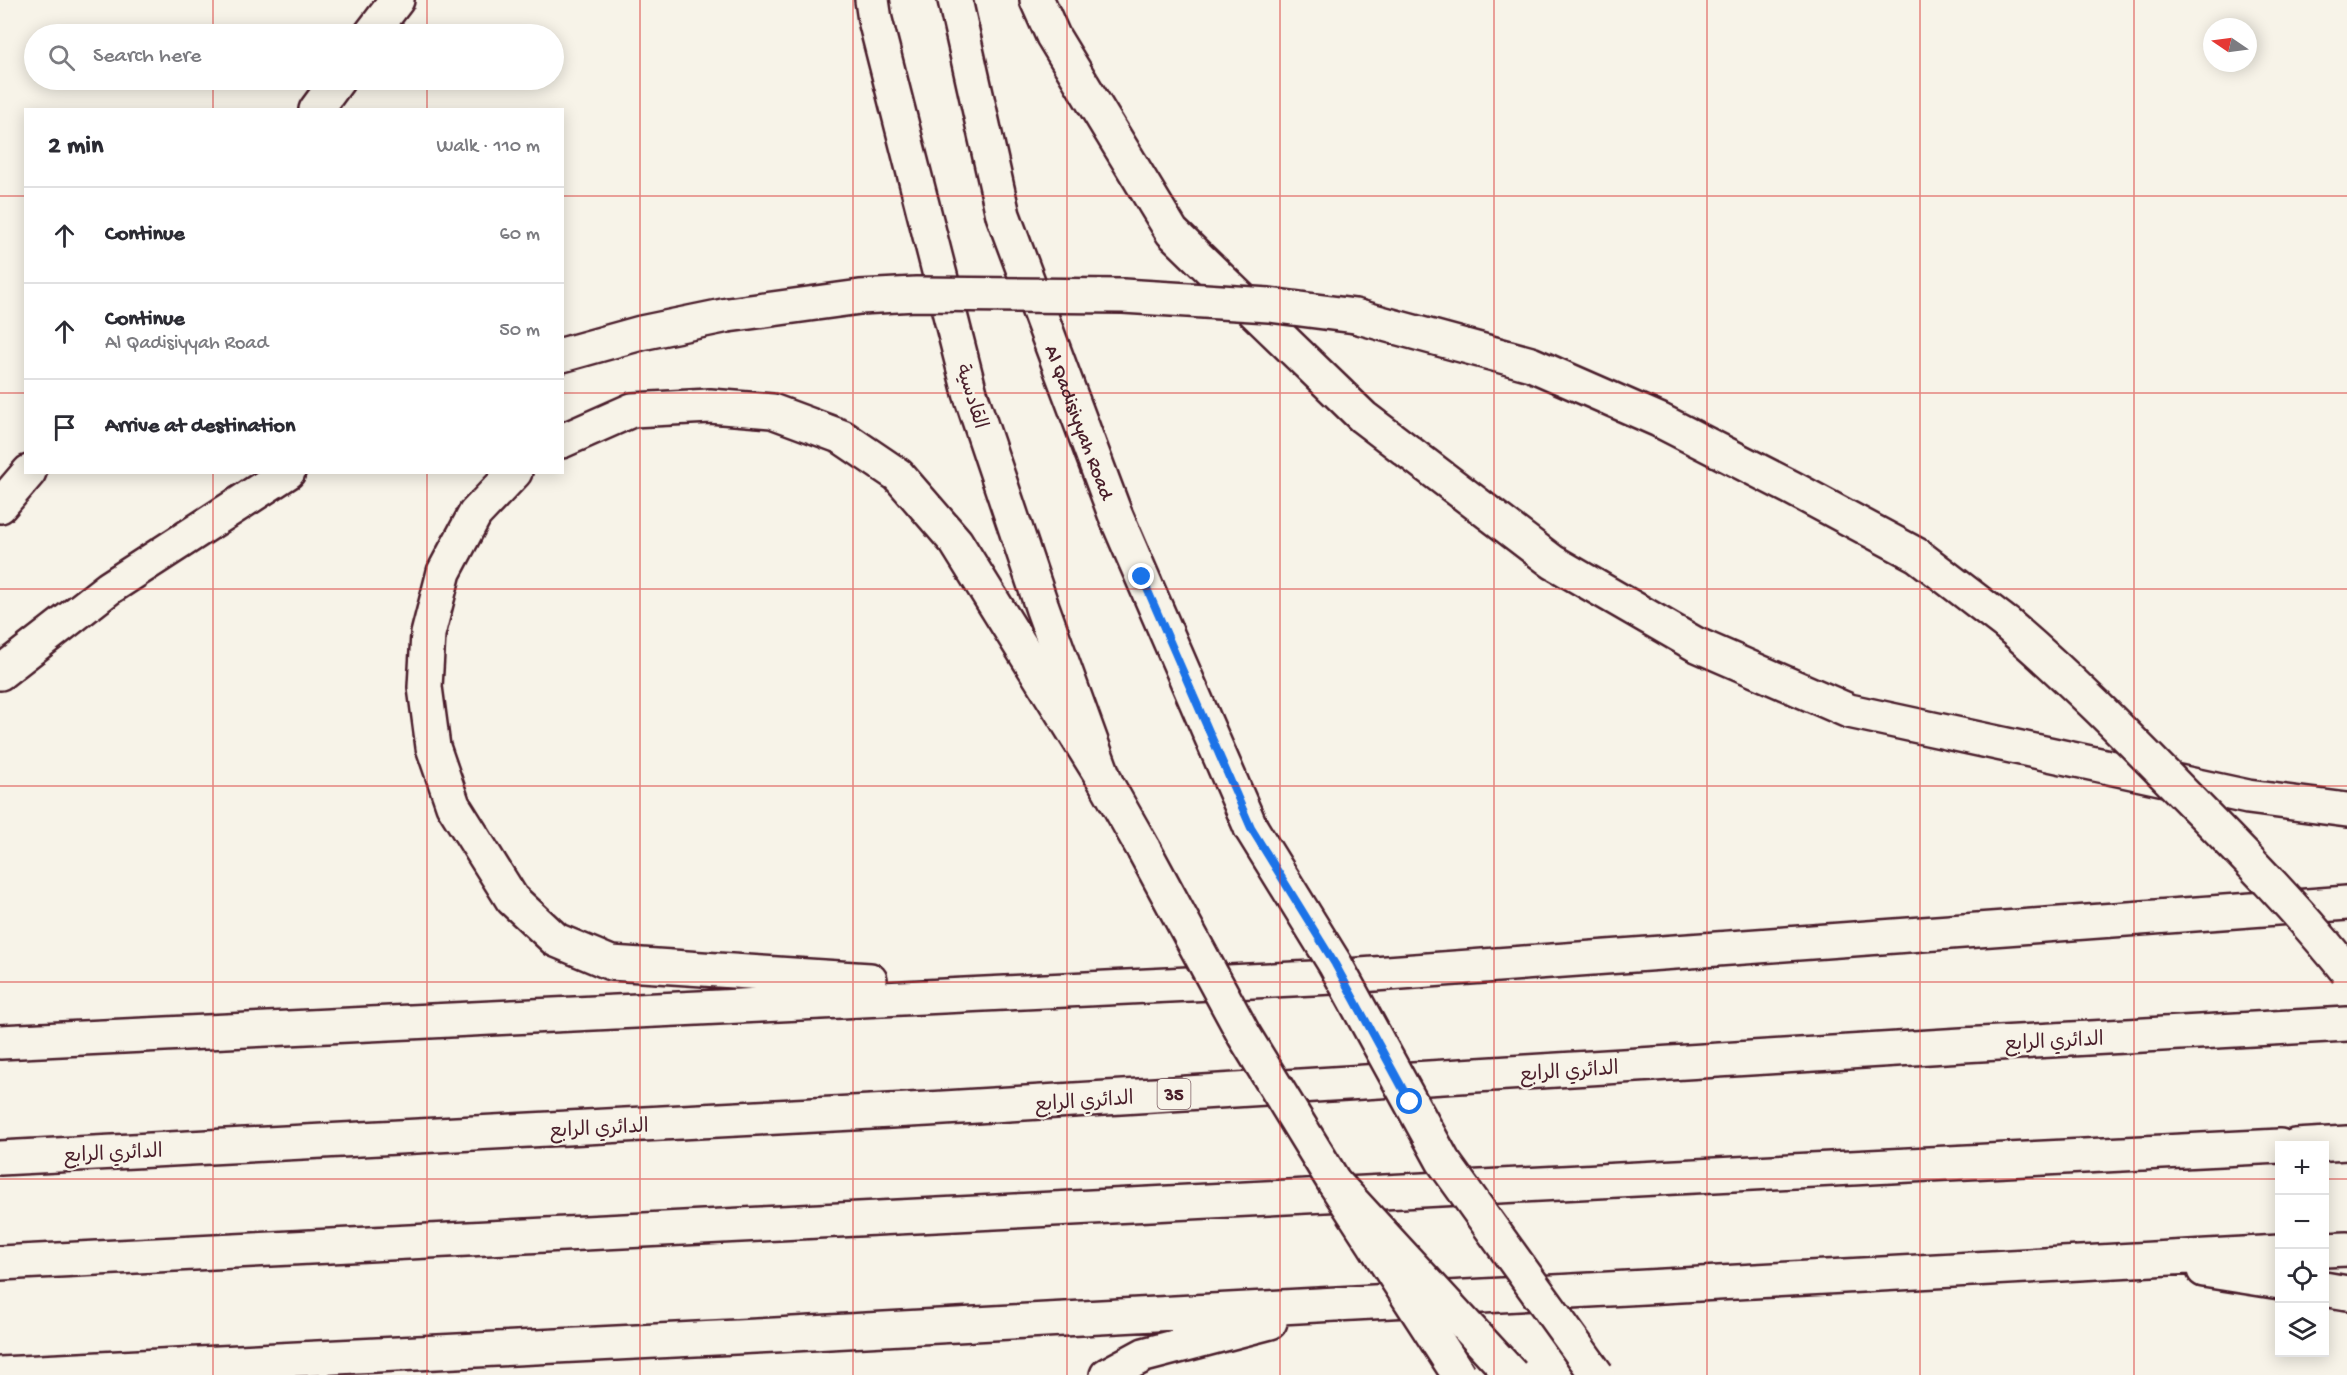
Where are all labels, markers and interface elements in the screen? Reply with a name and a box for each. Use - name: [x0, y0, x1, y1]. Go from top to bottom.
- north arrow: [2203, 18, 2257, 72]
- search box: [24, 24, 564, 90]
- icon: search: [45, 41, 78, 74]
- text: Search here: [93, 44, 201, 70]
- text: 2 min: [48, 132, 103, 163]
- text: Walk · 110 m: [436, 136, 540, 159]
- icon: ahead: [48, 219, 81, 252]
- text: Continue: [105, 222, 185, 248]
- text: 60 m: [500, 224, 540, 247]
- text: Continue: [105, 307, 185, 333]
- icon: ahead: [48, 315, 81, 348]
- text: 50 m: [499, 320, 540, 343]
- text: Al Qadisiyyah Road: [105, 333, 268, 356]
- street label: Al Qadisiyyah Road: [1038, 342, 1117, 506]
- street label: القادسية: [949, 362, 991, 432]
- icon: arrive: [48, 411, 81, 444]
- text: Arrive at destination: [105, 414, 295, 440]
- route end: [1128, 563, 1154, 589]
- street label: الدائري الرابع: [2004, 1028, 2104, 1058]
- street label: الدائري الرابع: [1519, 1058, 1619, 1088]
- road number: 35: [1158, 1079, 1190, 1109]
- street label: الدائري الرابع: [1034, 1088, 1134, 1118]
- route start: [1396, 1088, 1422, 1114]
- street label: الدائري الرابع: [549, 1115, 649, 1145]
- street label: الدائري الرابع: [63, 1140, 163, 1170]
- map controls: [2275, 1141, 2329, 1357]
- button: +: [2275, 1141, 2329, 1195]
- button: −: [2275, 1195, 2329, 1249]
- button: locate: [2275, 1249, 2329, 1303]
- button: layers: [2275, 1303, 2329, 1357]

